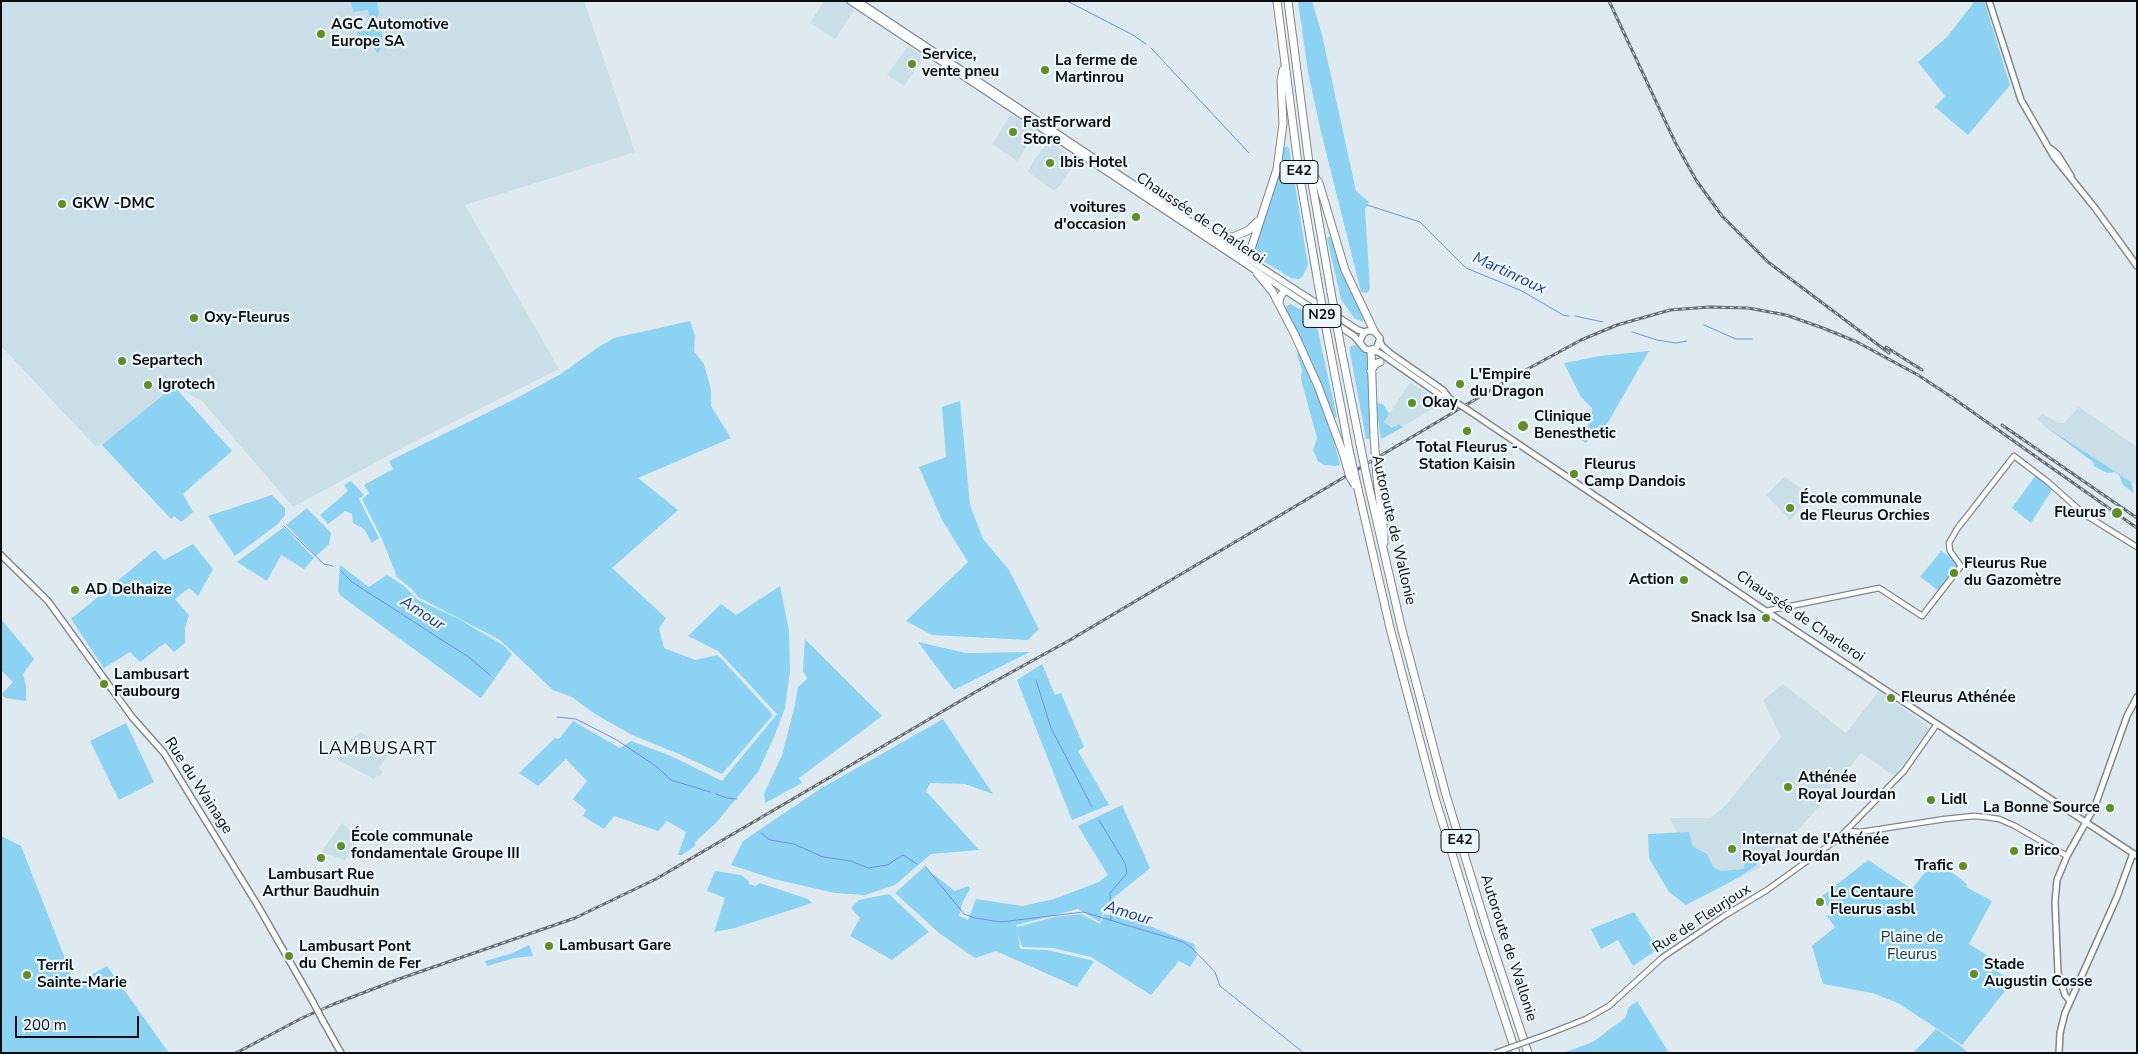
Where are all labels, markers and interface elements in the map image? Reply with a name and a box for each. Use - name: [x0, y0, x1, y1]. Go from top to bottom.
- place label: AGC Automotive Europe SA: [331, 16, 449, 51]
- marker: AGC Automotive Europe SA: [315, 28, 327, 40]
- place label: Service, vente pneu: [922, 46, 999, 81]
- place label: La ferme de Martinrou: [1055, 52, 1137, 87]
- marker: Service, vente pneu: [906, 58, 918, 70]
- marker: La ferme de Martinrou: [1039, 64, 1051, 76]
- place label: FastForward Store: [1023, 114, 1111, 149]
- marker: FastForward Store: [1007, 126, 1019, 138]
- place label: Ibis Hotel: [1060, 154, 1127, 172]
- marker: Ibis Hotel: [1044, 157, 1056, 169]
- road number: E42: [1280, 160, 1318, 183]
- street label: Chaussée de Charleroi: [1132, 169, 1268, 269]
- place label: GKW -DMC: [72, 195, 155, 213]
- marker: GKW -DMC: [56, 198, 68, 210]
- place label: voitures d'occasion: [1054, 199, 1126, 234]
- marker: voitures d'occasion: [1130, 211, 1142, 223]
- water label: Martinroux: [1469, 249, 1549, 299]
- road number: N29: [1303, 304, 1341, 328]
- place label: Oxy-Fleurus: [204, 309, 290, 327]
- marker: Oxy-Fleurus: [188, 312, 200, 324]
- place label: Separtech: [132, 352, 203, 370]
- marker: Separtech: [116, 355, 128, 367]
- place label: L'Empire du Dragon: [1470, 366, 1544, 401]
- place label: Igrotech: [158, 376, 215, 394]
- marker: L'Empire du Dragon: [1454, 378, 1466, 390]
- marker: Igrotech: [142, 379, 154, 391]
- place label: Okay: [1422, 394, 1458, 412]
- marker: Okay: [1406, 397, 1418, 409]
- place label: Clinique Benesthetic: [1534, 408, 1616, 443]
- marker: Clinique Benesthetic: [1516, 419, 1530, 433]
- marker: Total Fleurus - Station Kaisin: [1461, 425, 1473, 437]
- place label: Total Fleurus - Station Kaisin: [1416, 439, 1518, 474]
- street label: Autoroute de Wallonie: [1367, 453, 1419, 607]
- place label: Fleurus Camp Dandois: [1584, 456, 1686, 491]
- marker: Fleurus Camp Dandois: [1568, 468, 1580, 480]
- place label: École communale de Fleurus Orchies: [1800, 490, 1930, 525]
- marker: École communale de Fleurus Orchies: [1784, 502, 1796, 514]
- place label: Fleurus: [2054, 504, 2106, 522]
- marker: Fleurus: [2110, 506, 2124, 520]
- place label: Fleurus Rue du Gazomètre: [1964, 555, 2061, 590]
- street label: Chaussée de Charleroi: [1732, 567, 1868, 667]
- marker: Fleurus Rue du Gazomètre: [1948, 567, 1960, 579]
- place label: Action: [1629, 571, 1674, 589]
- marker: Action: [1678, 574, 1690, 586]
- place label: AD Delhaize: [85, 581, 172, 599]
- marker: AD Delhaize: [69, 584, 81, 596]
- water label: Amour: [396, 593, 448, 635]
- place label: Snack Isa: [1691, 609, 1756, 627]
- marker: Snack Isa: [1760, 612, 1772, 624]
- place label: Lambusart Faubourg: [114, 666, 189, 701]
- marker: Lambusart Faubourg: [98, 678, 110, 690]
- place label: Fleurus Athénée: [1901, 689, 2016, 707]
- marker: Fleurus Athénée: [1885, 692, 1897, 704]
- street label: Rue du Wainage: [160, 734, 236, 838]
- district label: LAMBUSART: [317, 739, 439, 761]
- place label: Athénée Royal Jourdan: [1798, 769, 1896, 804]
- marker: Athénée Royal Jourdan: [1782, 781, 1794, 793]
- place label: Lidl: [1941, 791, 1967, 809]
- marker: Lidl: [1925, 794, 1937, 806]
- place label: La Bonne Source: [1983, 799, 2100, 817]
- marker: La Bonne Source: [2104, 802, 2116, 814]
- place label: École communale fondamentale Groupe III: [351, 828, 520, 863]
- road number: E42: [1441, 829, 1479, 852]
- place label: Internat de l'Athénée Royal Jourdan: [1742, 831, 1889, 866]
- marker: École communale fondamentale Groupe III: [335, 840, 347, 852]
- place label: Brico: [2024, 842, 2060, 860]
- marker: Internat de l'Athénée Royal Jourdan: [1726, 843, 1738, 855]
- marker: Brico: [2008, 845, 2020, 857]
- marker: Lambusart Rue Arthur Baudhuin: [315, 852, 327, 864]
- place label: Trafic: [1915, 857, 1953, 875]
- marker: Trafic: [1957, 860, 1969, 872]
- place label: Lambusart Rue Arthur Baudhuin: [263, 866, 379, 901]
- street label: Autoroute de Wallonie: [1476, 872, 1540, 1024]
- street label: Rue de Fleurjoux: [1650, 881, 1754, 957]
- place label: Le Centaure Fleurus asbl: [1830, 884, 1915, 919]
- marker: Le Centaure Fleurus asbl: [1814, 896, 1826, 908]
- water label: Amour: [1102, 898, 1154, 930]
- park label: Plaine de Fleurus: [1881, 929, 1943, 964]
- place label: Lambusart Gare: [559, 937, 671, 955]
- place label: Lambusart Pont du Chemin de Fer: [299, 938, 421, 973]
- marker: Lambusart Gare: [543, 940, 555, 952]
- marker: Lambusart Pont du Chemin de Fer: [283, 950, 295, 962]
- place label: Stade Augustin Cosse: [1984, 956, 2092, 991]
- place label: Terril Sainte-Marie: [37, 957, 127, 992]
- marker: Stade Augustin Cosse: [1968, 968, 1980, 980]
- marker: Terril Sainte-Marie: [21, 969, 33, 981]
- scale bar: [18, 1006, 141, 1038]
- text: 200 m: [23, 1015, 67, 1035]

